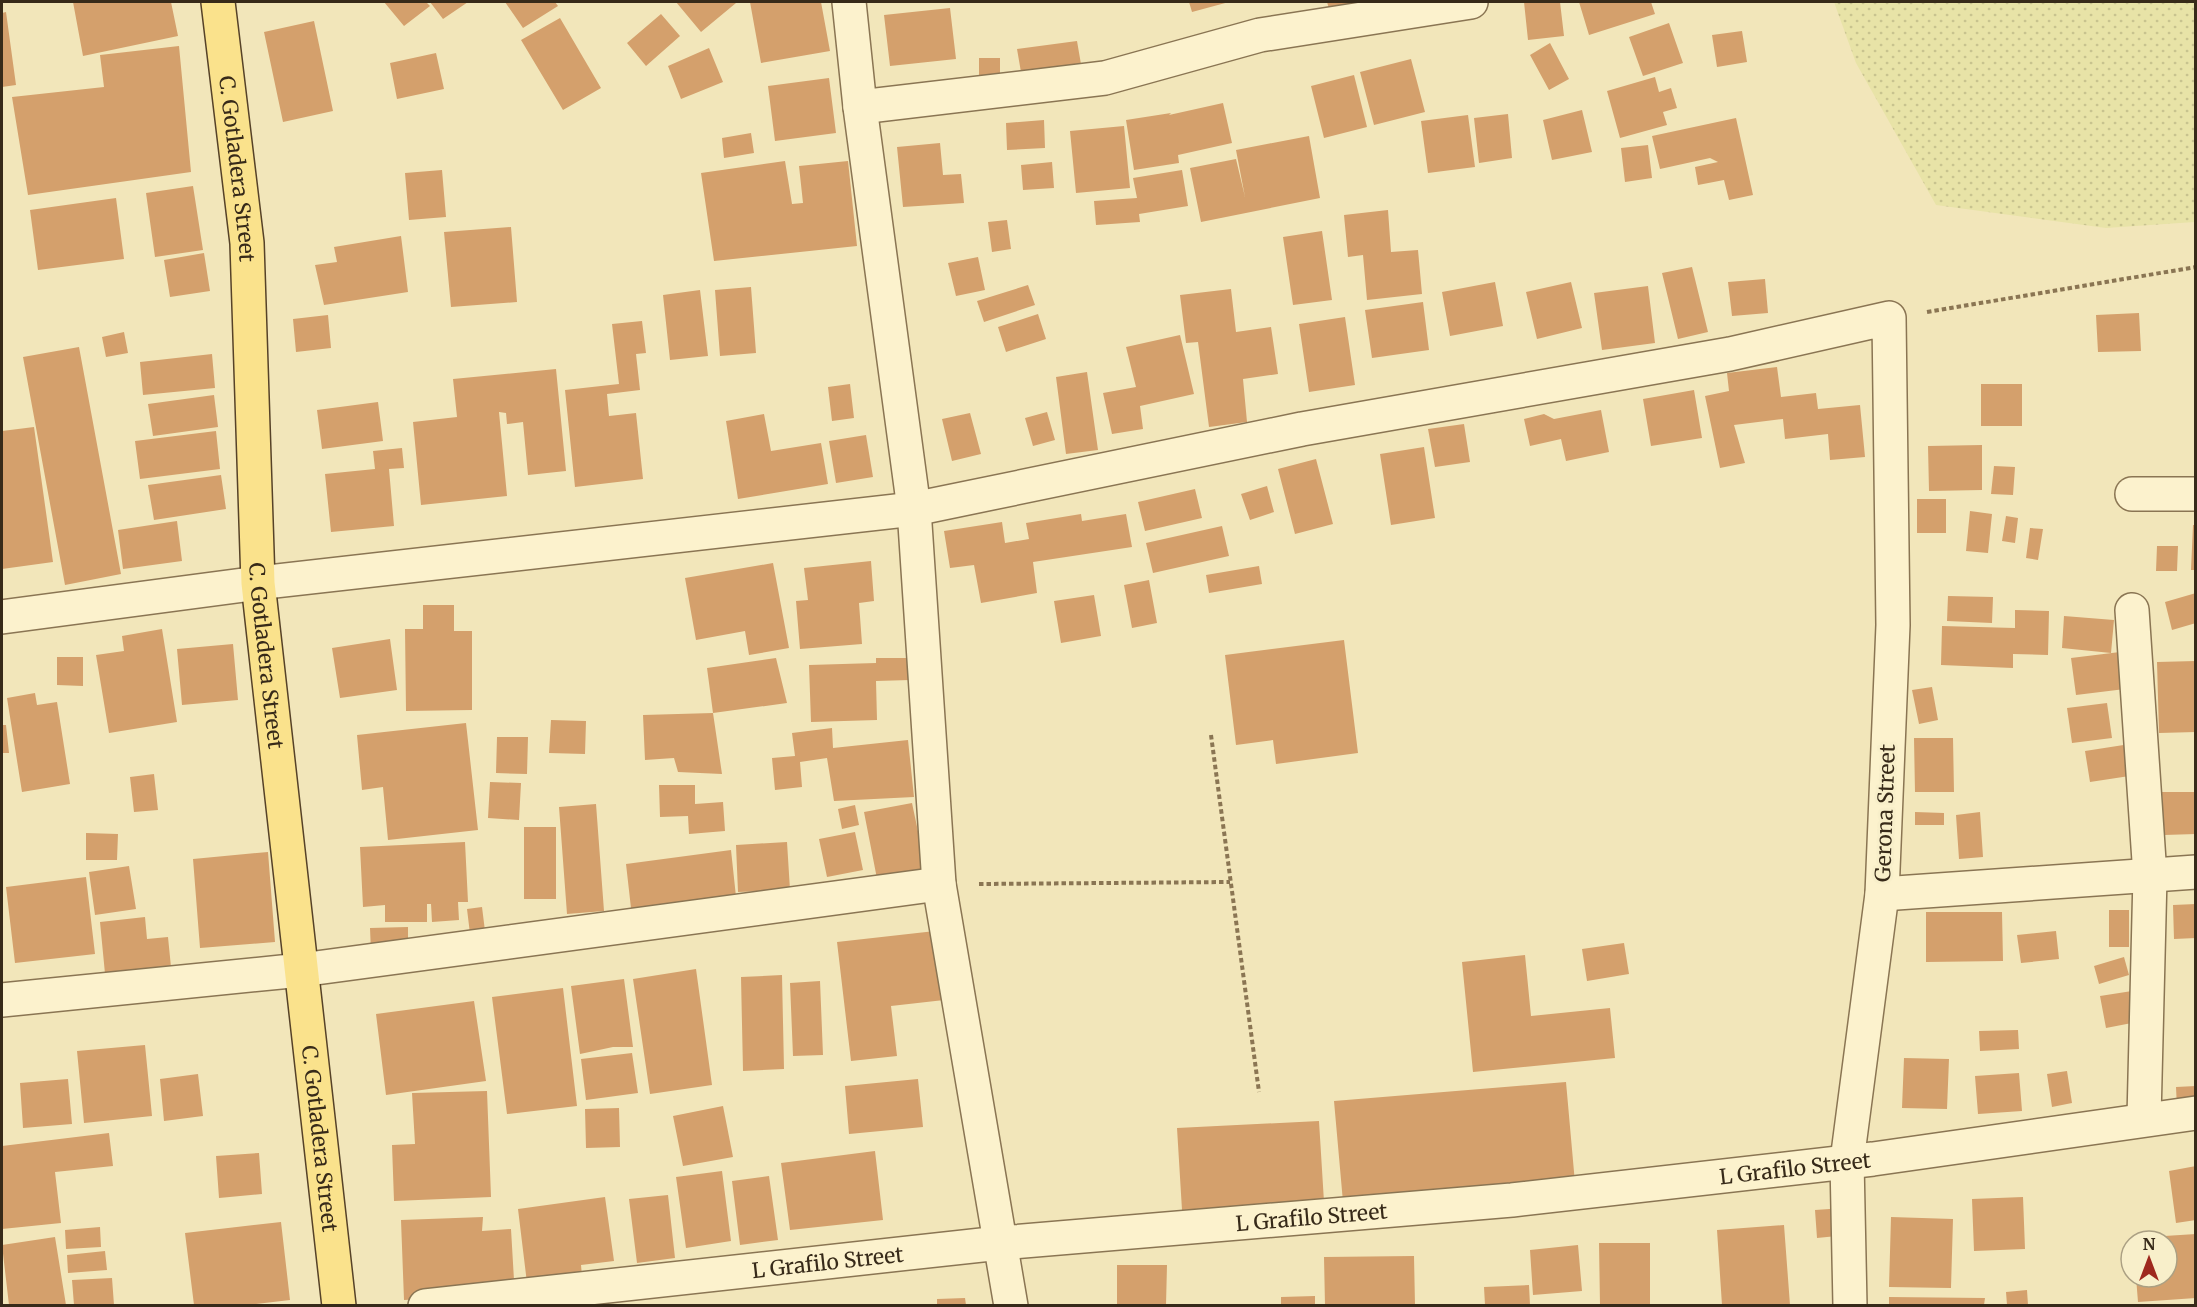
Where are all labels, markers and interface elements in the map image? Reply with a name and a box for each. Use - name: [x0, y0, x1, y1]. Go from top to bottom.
- street label: C. Gotladera Street: [213, 74, 261, 262]
- street label: C. Gotladera Street: [244, 562, 290, 750]
- street label: Gerona Street: [1869, 744, 1901, 882]
- street label: C. Gotladera Street: [296, 1044, 344, 1233]
- street label: L Grafilo Street: [1718, 1146, 1872, 1190]
- street label: L Grafilo Street: [1234, 1197, 1388, 1237]
- north arrow: [2119, 1229, 2179, 1289]
- text: N: [2143, 1234, 2156, 1254]
- street label: L Grafilo Street: [750, 1240, 905, 1284]

